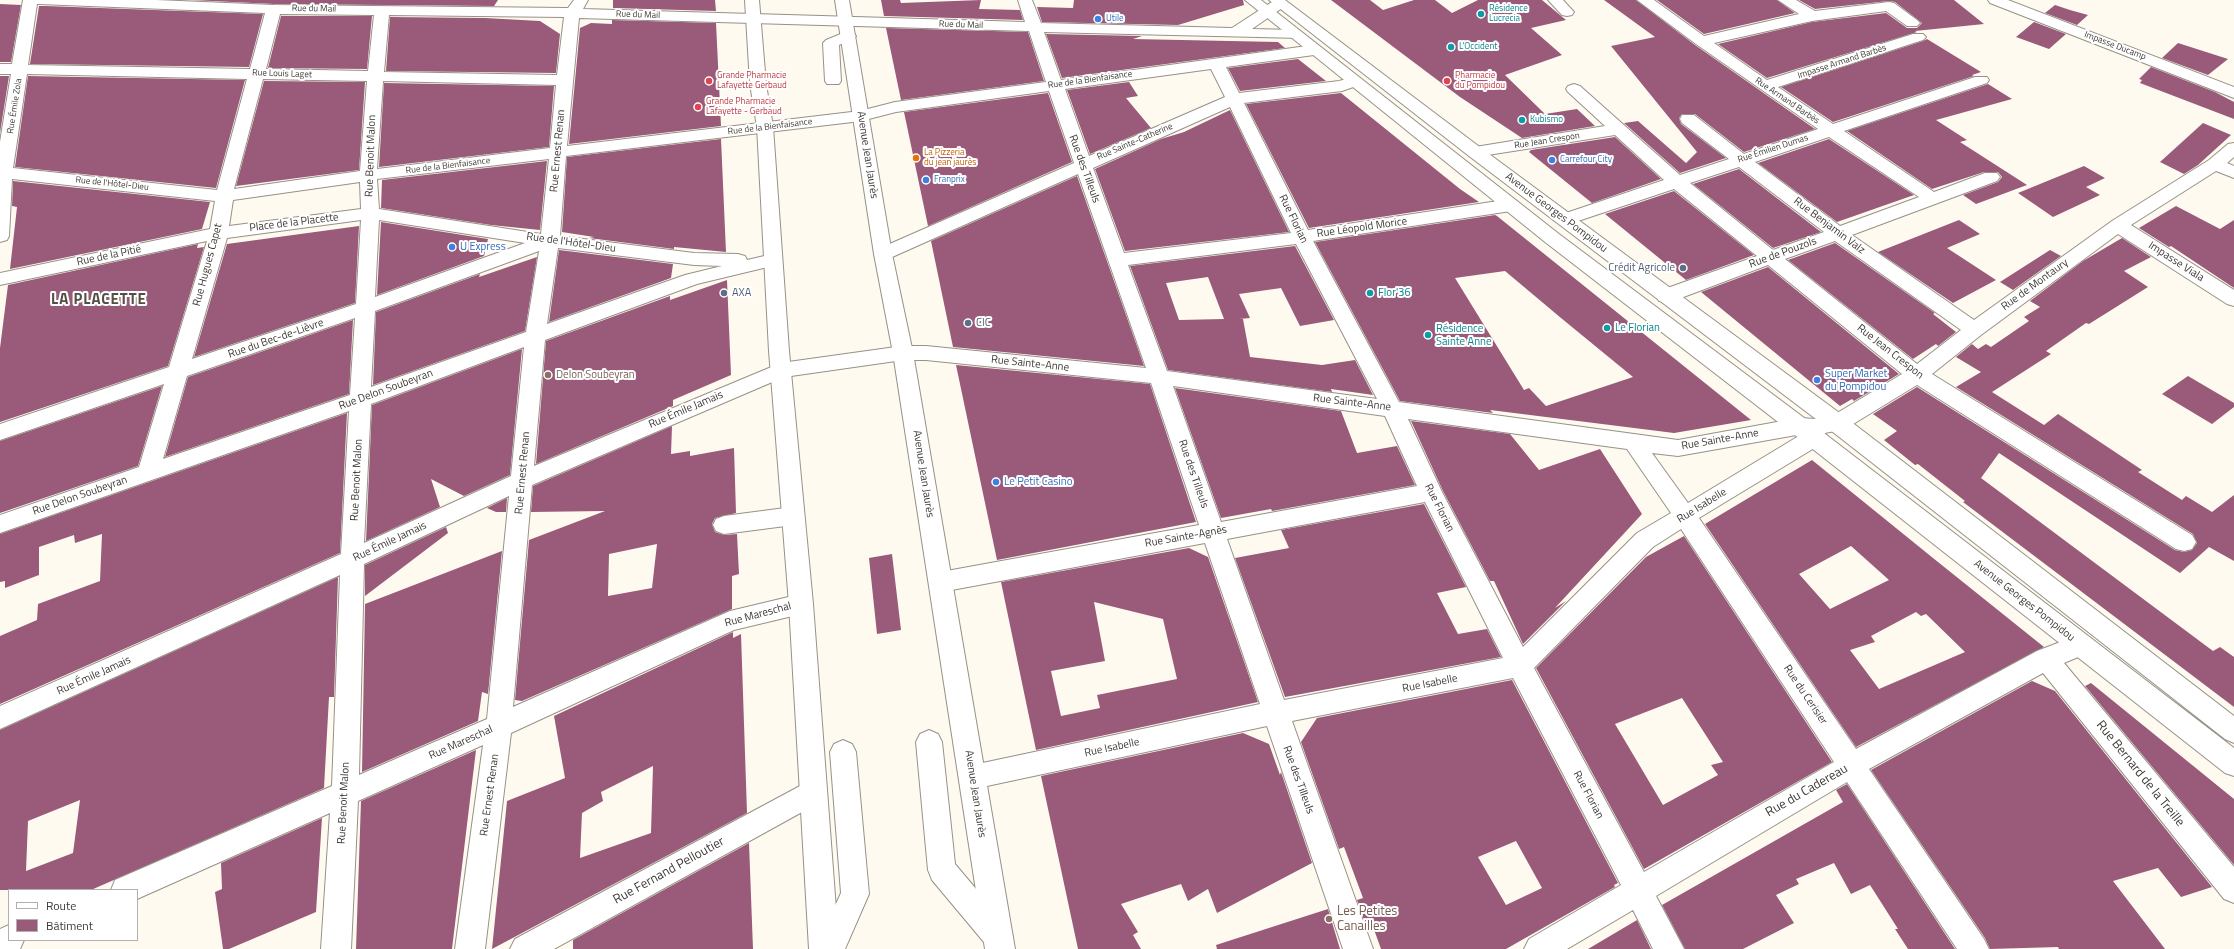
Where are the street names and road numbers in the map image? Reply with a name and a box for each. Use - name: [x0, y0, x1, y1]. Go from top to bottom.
- street label: Rue du Mail: [292, 3, 336, 15]
- street label: Rue du Mail: [616, 9, 660, 21]
- street label: Rue du Mail: [939, 19, 983, 31]
- street label: Impasse Ducamp: [2083, 29, 2147, 63]
- street label: Impasse Armand Barbès: [1796, 43, 1888, 81]
- street label: Rue Louis Laget: [252, 68, 312, 80]
- street label: Rue de la Bienfaisance: [1047, 69, 1133, 91]
- street label: Rue Armand Barbès: [1753, 75, 1821, 127]
- street label: Rue Émile Zola: [5, 78, 25, 134]
- street label: Rue Ernest Renan: [548, 109, 568, 193]
- street label: Avenue Jean Jaurès: [854, 110, 880, 200]
- street label: Rue Benoit Malon: [363, 115, 379, 197]
- street label: Rue de la Bienfaisance: [727, 116, 813, 138]
- street label: Rue Sainte-Catherine: [1096, 121, 1174, 163]
- street label: Rue Jean Crespon: [1513, 130, 1581, 152]
- street label: Rue des Tilleuls: [1066, 133, 1102, 205]
- street label: Rue Émilien Dumas: [1736, 133, 1810, 165]
- street label: Rue de la Bienfaisance: [405, 155, 491, 177]
- street label: Avenue Georges Pompidou: [1502, 170, 1610, 256]
- street label: Rue de l'Hôtel-Dieu: [75, 175, 149, 193]
- street label: Rue Florian: [1276, 193, 1310, 245]
- street label: Rue Benjamin Valz: [1791, 195, 1867, 257]
- street label: Place de la Placette: [249, 211, 339, 235]
- street label: Rue Léopold Morice: [1316, 215, 1408, 241]
- street label: Rue Hugues Capet: [191, 222, 225, 308]
- street label: Rue de l'Hôtel-Dieu: [526, 230, 616, 256]
- street label: Rue de Pouzols: [1747, 235, 1819, 271]
- street label: Impasse Viala: [2146, 239, 2206, 285]
- street label: Rue de la Pitié: [76, 243, 142, 269]
- street label: Rue de Montaury: [1999, 256, 2071, 314]
- street label: Rue du Bec-de-Lièvre: [227, 316, 325, 362]
- street label: Rue Jean Crespon: [1854, 322, 1926, 382]
- street label: Rue Sainte-Anne: [990, 353, 1070, 375]
- street label: Rue Delon Soubeyran: [337, 367, 435, 413]
- street label: Rue Émile Jamais: [647, 388, 725, 432]
- street label: Rue Sainte-Anne: [1312, 392, 1392, 414]
- street label: Rue Sainte-Anne: [1680, 427, 1760, 453]
- street label: Avenue Jean Jaurès: [910, 429, 936, 519]
- street label: Rue Ernest Renan: [513, 431, 533, 515]
- street label: Rue des Tilleuls: [1175, 438, 1211, 510]
- street label: Rue Benoit Malon: [348, 439, 366, 521]
- street label: Rue Delon Soubeyran: [31, 474, 129, 518]
- street label: Rue Florian: [1421, 482, 1457, 534]
- street label: Rue Isabelle: [1675, 486, 1729, 526]
- street label: Rue Émile Jamais: [351, 519, 429, 565]
- street label: Rue Sainte-Agnès: [1144, 523, 1228, 551]
- street label: Avenue Georges Pompidou: [1971, 557, 2077, 645]
- street label: Rue Mareschal: [723, 600, 793, 630]
- street label: Rue Émile Jamais: [55, 654, 133, 698]
- street label: Rue du Cerisier: [1780, 663, 1830, 727]
- street label: Rue Isabelle: [1401, 672, 1459, 696]
- street label: Rue Bernard de la Treille: [2093, 718, 2187, 830]
- street label: Rue Mareschal: [427, 723, 495, 763]
- street label: Rue Isabelle: [1083, 736, 1141, 760]
- street label: Rue des Tilleuls: [1280, 744, 1316, 816]
- street label: Avenue Jean Jaurès: [962, 749, 988, 839]
- street label: Rue Ernest Renan: [478, 753, 502, 837]
- street label: Rue du Cadereau: [1763, 761, 1851, 821]
- street label: Rue Benoit Malon: [335, 762, 353, 844]
- street label: Rue Florian: [1570, 769, 1606, 821]
- street label: Rue Fernand Pelloutier: [611, 834, 727, 908]

